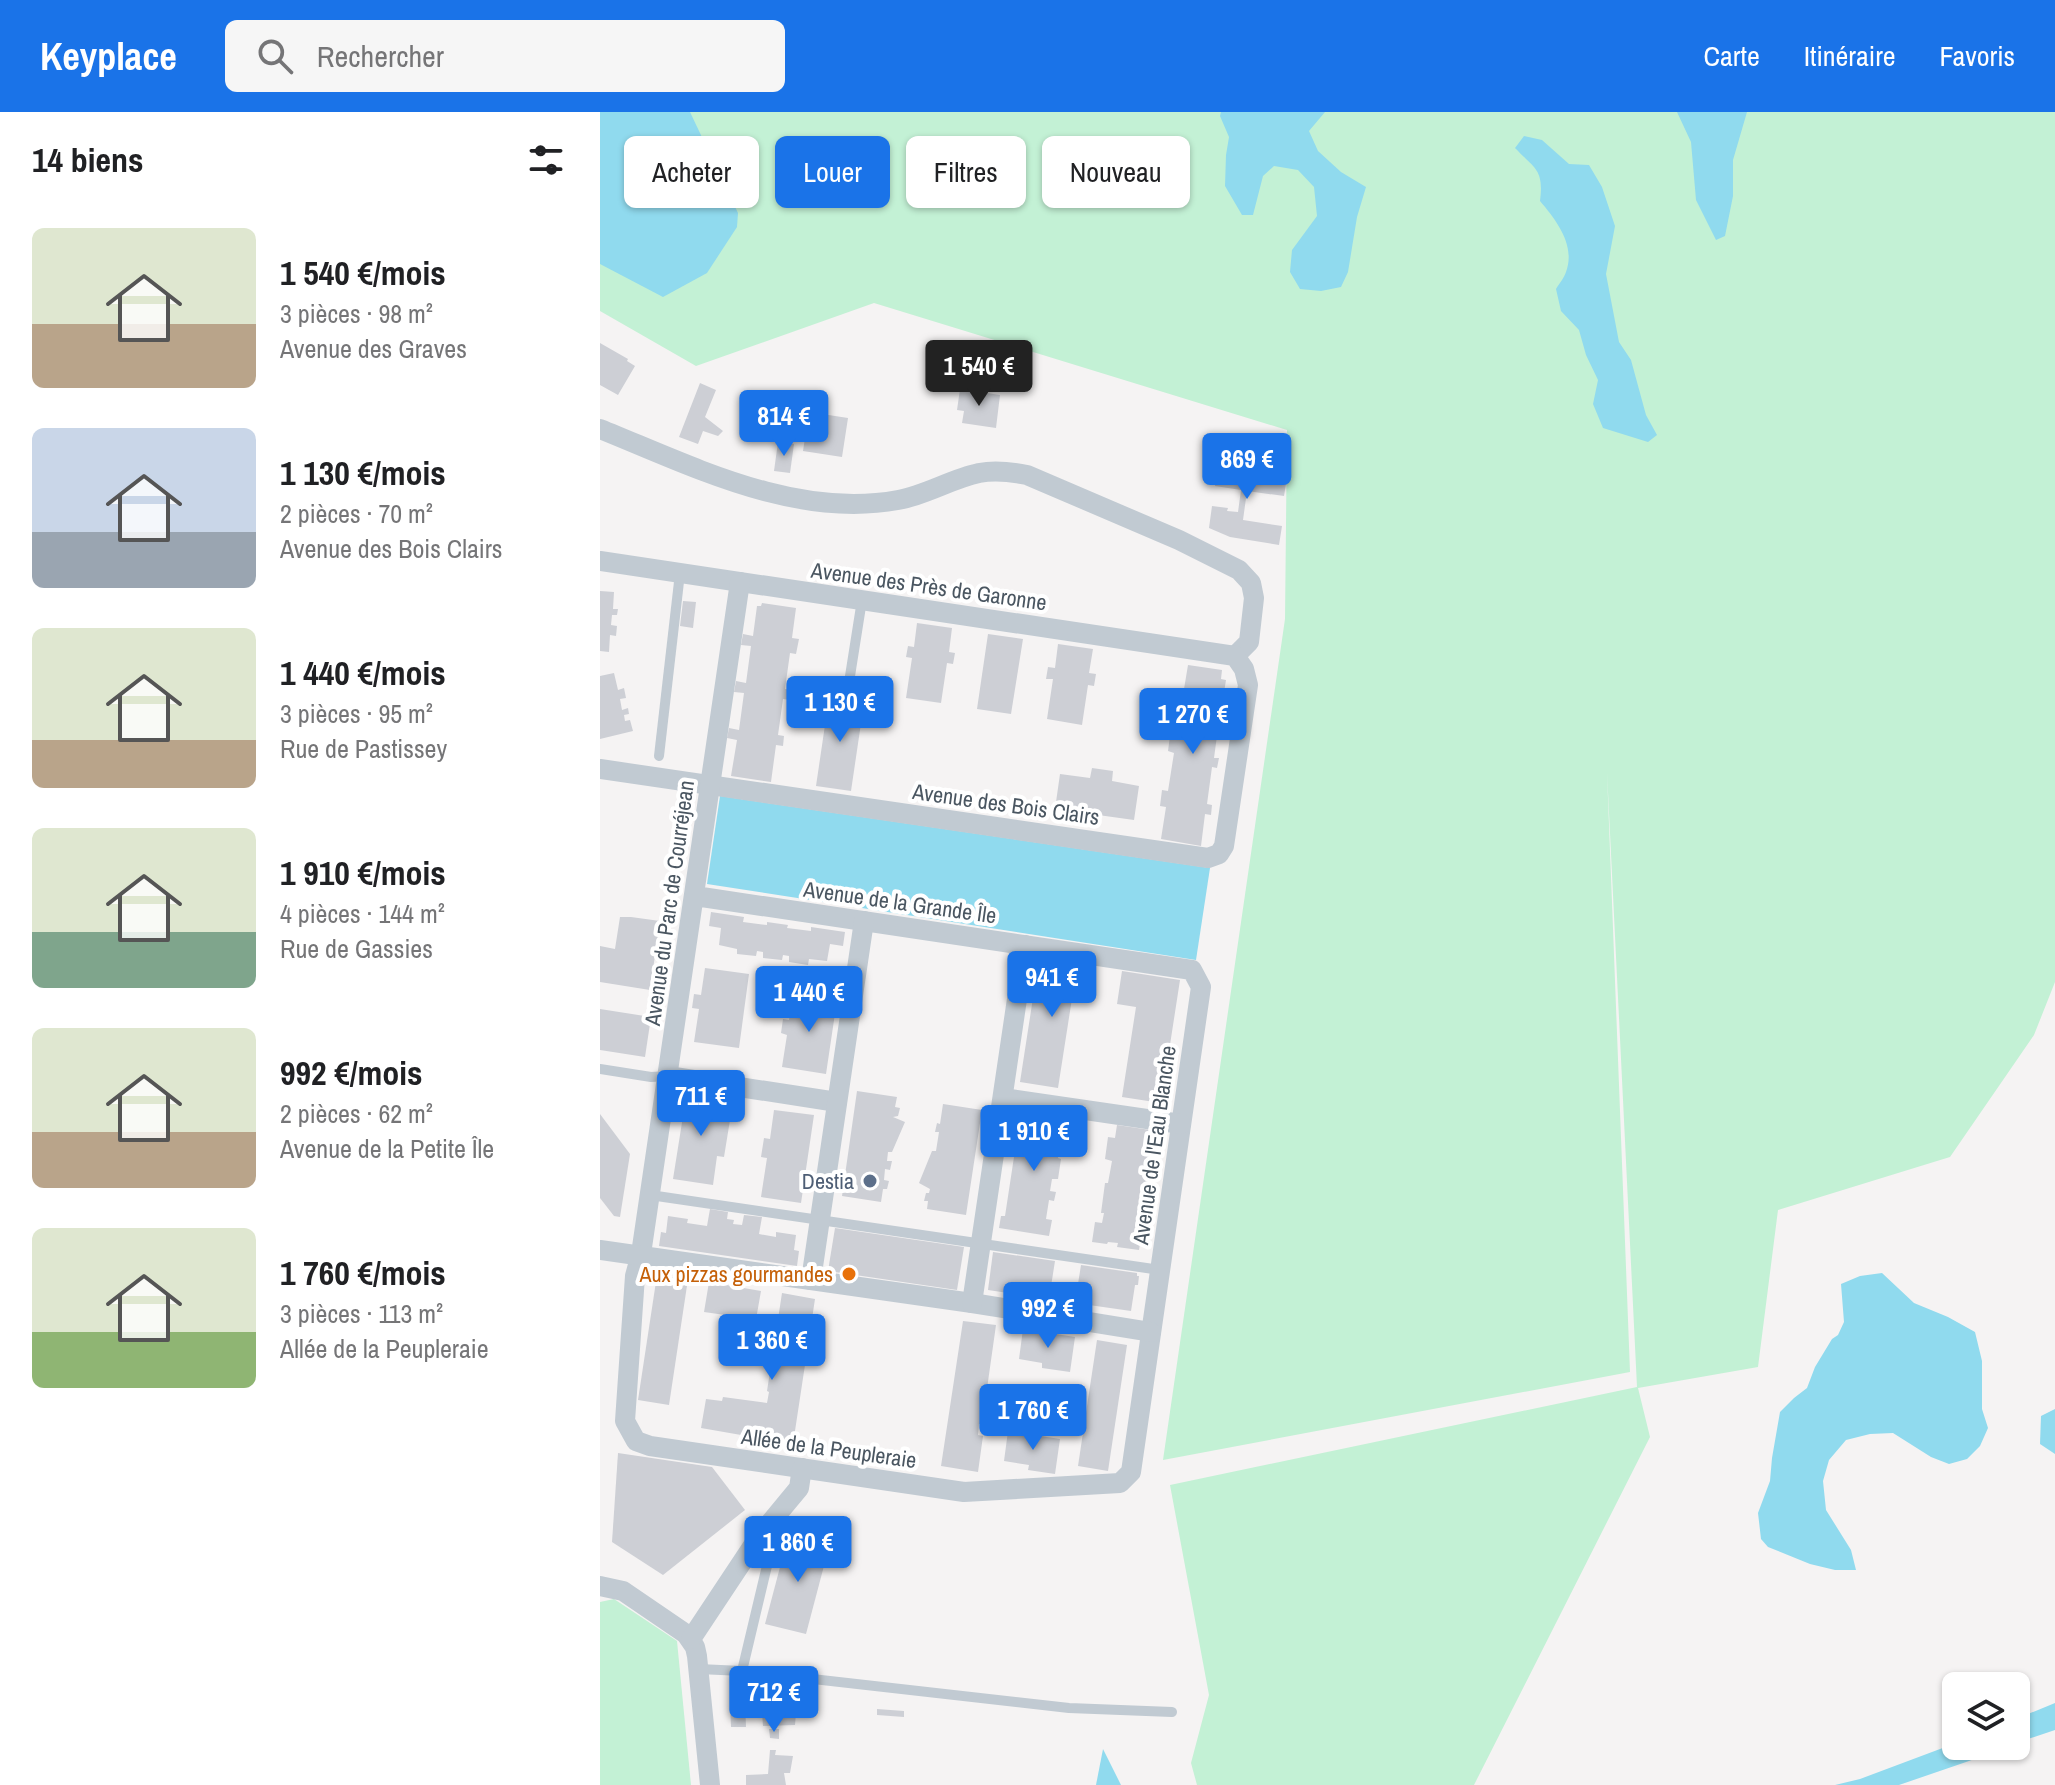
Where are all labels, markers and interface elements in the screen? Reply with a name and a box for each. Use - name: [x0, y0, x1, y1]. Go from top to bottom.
- search box: [225, 20, 785, 92]
- text: Keyplace: [40, 31, 177, 82]
- icon: search: [253, 34, 297, 78]
- text: Rechercher: [317, 36, 444, 76]
- text: Carte: [1704, 37, 1760, 75]
- text: Itinéraire: [1804, 37, 1896, 75]
- text: Favoris: [1940, 37, 2015, 75]
- chip: Acheter: [624, 136, 759, 208]
- chip: Louer: [775, 136, 890, 208]
- chip: Filtres: [906, 136, 1026, 208]
- chip: Nouveau: [1042, 136, 1190, 208]
- text: 14 biens: [32, 137, 144, 183]
- icon: filters: [524, 138, 568, 182]
- text: 1 540 €/mois: [280, 250, 446, 296]
- icon: home: [96, 260, 192, 356]
- text: 3 pièces · 98 m²: [280, 296, 433, 331]
- text: Avenue des Graves: [280, 331, 467, 366]
- pin: 1 540 €: [905, 340, 1053, 408]
- text: 1 540 €: [943, 348, 1015, 383]
- pin: 814 €: [728, 390, 840, 458]
- text: 814 €: [757, 398, 811, 433]
- pin: 869 €: [1191, 433, 1303, 501]
- text: 869 €: [1220, 441, 1274, 476]
- text: 1 130 €/mois: [280, 450, 446, 496]
- icon: home: [96, 460, 192, 556]
- text: 2 pièces · 70 m²: [280, 496, 433, 531]
- text: Avenue des Bois Clairs: [280, 531, 502, 566]
- street label: Avenue des Près de Garonne: [808, 554, 1049, 617]
- text: 1 440 €/mois: [280, 650, 446, 696]
- icon: home: [96, 660, 192, 756]
- pin: 1 130 €: [766, 676, 914, 744]
- text: 1 130 €: [804, 684, 876, 719]
- pin: 1 270 €: [1119, 688, 1267, 756]
- text: 3 pièces · 95 m²: [280, 696, 433, 731]
- text: 1 270 €: [1157, 696, 1229, 731]
- text: Rue de Pastissey: [280, 731, 447, 766]
- street label: Avenue des Bois Clairs: [910, 776, 1101, 832]
- street label: Avenue du Parc de Courréjean: [637, 778, 701, 1029]
- text: 1 910 €/mois: [280, 850, 446, 896]
- icon: home: [96, 860, 192, 956]
- street label: Avenue de la Grande Île: [801, 873, 998, 930]
- text: 4 pièces · 144 m²: [280, 896, 445, 931]
- text: Rue de Gassies: [280, 931, 433, 966]
- pin: 941 €: [996, 951, 1108, 1019]
- text: 941 €: [1025, 959, 1079, 994]
- pin: 1 440 €: [735, 966, 883, 1034]
- text: 1 440 €: [773, 974, 845, 1009]
- street label: Avenue de l'Eau Blanche: [1125, 1044, 1183, 1247]
- text: 992 €/mois: [280, 1050, 423, 1096]
- icon: home: [96, 1060, 192, 1156]
- pin: 711 €: [645, 1070, 757, 1138]
- text: 711 €: [675, 1078, 727, 1113]
- text: 2 pièces · 62 m²: [280, 1096, 433, 1131]
- pin: 1 910 €: [960, 1105, 1108, 1173]
- text: 1 910 €: [998, 1113, 1070, 1148]
- text: Avenue de la Petite Île: [280, 1131, 494, 1166]
- place label: Destia: [802, 1166, 854, 1196]
- marker: Destia: [861, 1172, 879, 1190]
- text: 1 760 €/mois: [280, 1250, 446, 1296]
- place label: Aux pizzas gourmandes: [638, 1259, 833, 1289]
- icon: home: [96, 1260, 192, 1356]
- marker: Aux pizzas gourmandes: [840, 1265, 858, 1283]
- pin: 992 €: [992, 1282, 1104, 1350]
- text: 992 €: [1021, 1290, 1075, 1325]
- text: 3 pièces · 113 m²: [280, 1296, 443, 1331]
- pin: 1 360 €: [698, 1314, 846, 1382]
- text: 1 360 €: [736, 1322, 808, 1357]
- text: Allée de la Peupleraie: [280, 1331, 489, 1366]
- pin: 1 760 €: [959, 1384, 1107, 1452]
- text: 1 760 €: [997, 1392, 1069, 1427]
- street label: Allée de la Peupleraie: [739, 1421, 918, 1475]
- pin: 1 860 €: [724, 1516, 872, 1584]
- text: 1 860 €: [762, 1524, 834, 1559]
- pin: 712 €: [718, 1666, 830, 1734]
- map controls: [1942, 1672, 2030, 1760]
- button: layers: [1942, 1672, 2030, 1760]
- text: 712 €: [747, 1674, 801, 1709]

